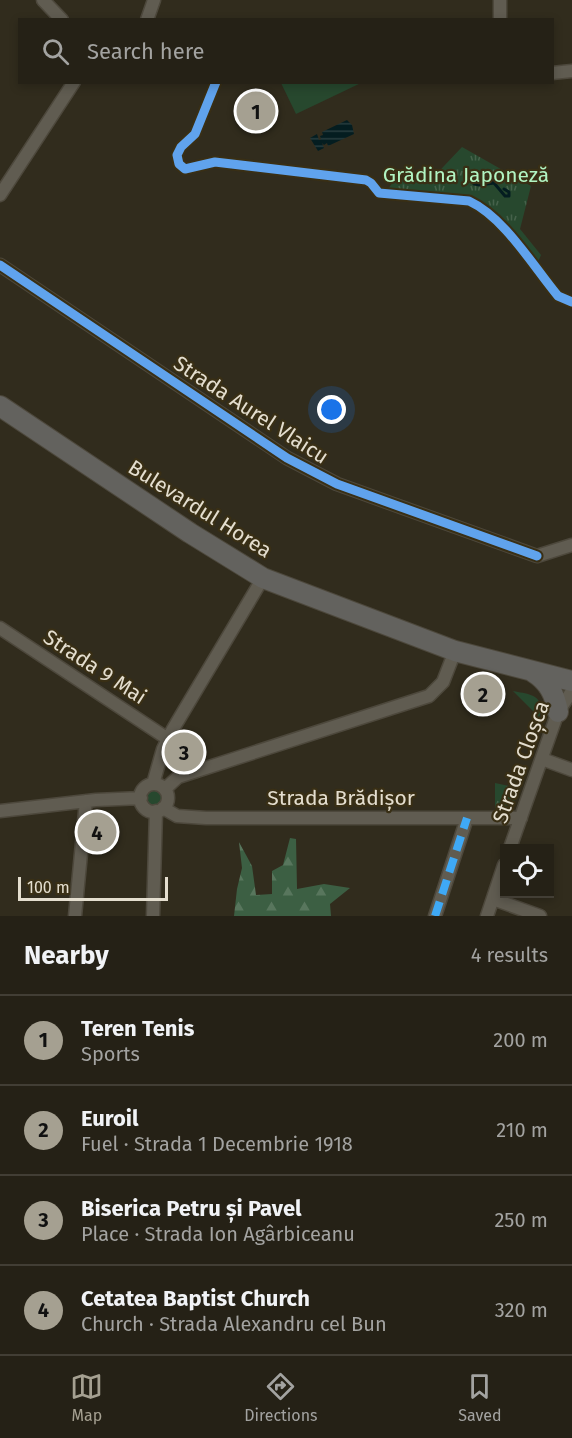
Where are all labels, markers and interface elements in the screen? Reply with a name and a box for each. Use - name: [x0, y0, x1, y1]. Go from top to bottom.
- search box: [18, 18, 554, 84]
- icon: search: [39, 35, 72, 68]
- text: Search here: [87, 38, 205, 65]
- pin: 1: [236, 88, 276, 134]
- park label: Grădina Japoneză: [383, 162, 549, 188]
- street label: Strada Aurel Vlaicu: [169, 350, 333, 470]
- your location: [317, 395, 346, 424]
- street label: Bulevardul Horea: [123, 454, 277, 564]
- street label: Strada 9 Mai: [39, 624, 151, 710]
- pin: 2: [464, 672, 502, 716]
- street label: Strada Cloșca: [487, 697, 555, 827]
- pin: 3: [164, 730, 204, 774]
- street label: Strada Brădișor: [267, 785, 415, 811]
- pin: 4: [78, 810, 116, 854]
- map controls: [500, 844, 554, 898]
- button: locate: [500, 844, 554, 898]
- scale bar: [18, 874, 168, 902]
- text: 100 m: [27, 878, 70, 897]
- text: Nearby: [24, 940, 109, 971]
- text: 4 results: [471, 943, 548, 967]
- text: Teren Tenis: [81, 1015, 194, 1042]
- text: 1: [39, 1028, 48, 1052]
- text: 200 m: [493, 1028, 548, 1052]
- text: Sports: [81, 1042, 140, 1066]
- text: Euroil: [81, 1105, 139, 1132]
- text: 2: [38, 1118, 49, 1142]
- text: 210 m: [496, 1118, 548, 1142]
- text: Fuel · Strada 1 Decembrie 1918: [81, 1132, 353, 1156]
- text: Biserica Petru și Pavel: [81, 1195, 302, 1222]
- text: 3: [38, 1208, 49, 1232]
- text: 250 m: [494, 1208, 548, 1232]
- text: Place · Strada Ion Agârbiceanu: [81, 1222, 355, 1246]
- text: Cetatea Baptist Church: [81, 1285, 310, 1312]
- text: 4: [38, 1298, 49, 1322]
- text: 320 m: [495, 1298, 548, 1322]
- text: Church · Strada Alexandru cel Bun: [81, 1312, 387, 1336]
- tab: Map: [70, 1370, 103, 1425]
- tab: Directions: [244, 1370, 318, 1425]
- tab: Saved: [458, 1370, 502, 1425]

